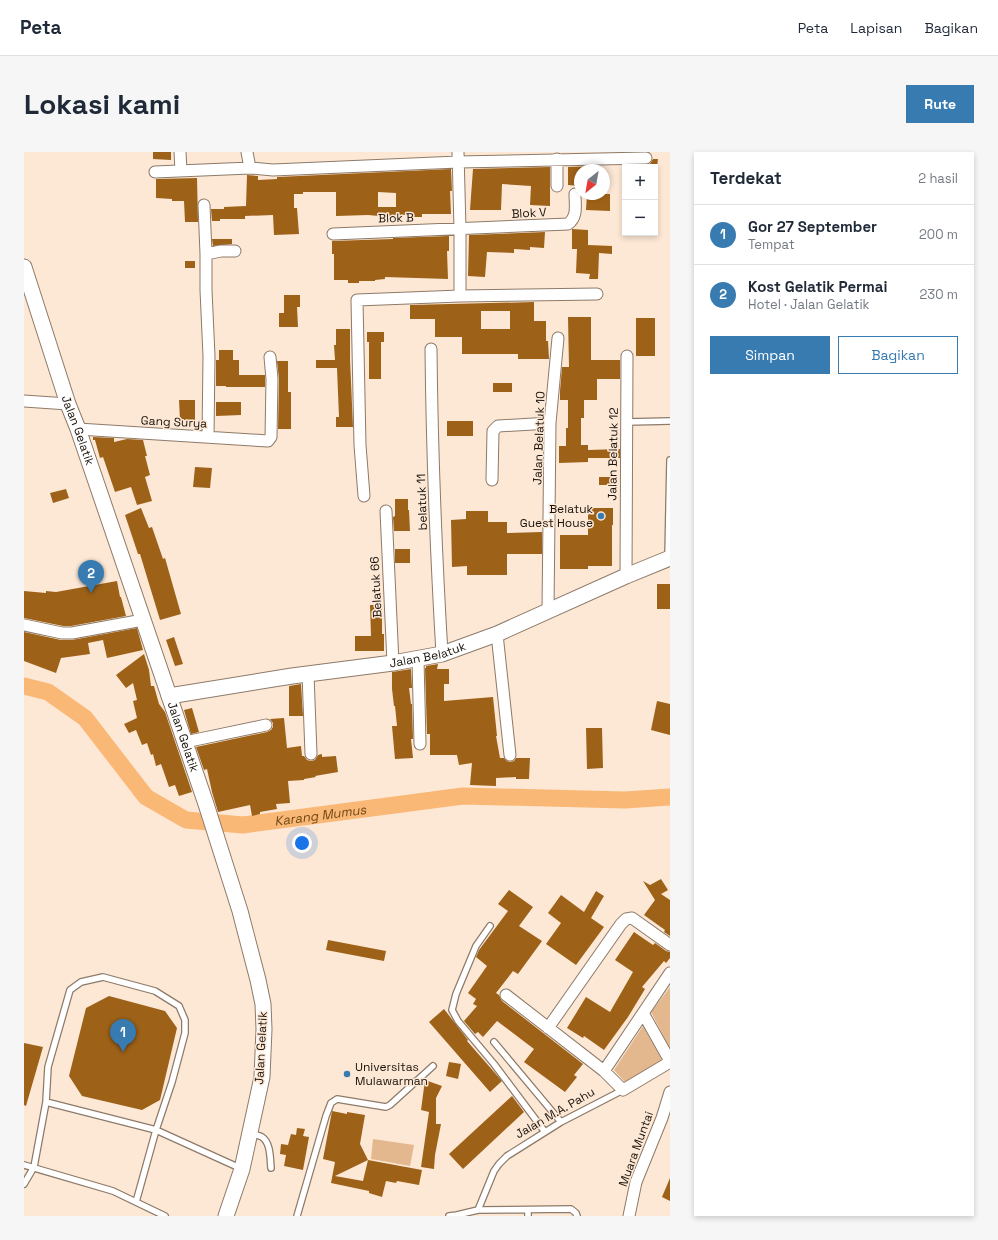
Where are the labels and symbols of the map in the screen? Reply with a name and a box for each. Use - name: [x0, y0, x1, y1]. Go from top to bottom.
- north arrow: [574, 164, 610, 200]
- street label: Blok V: [511, 204, 548, 222]
- street label: Blok B: [378, 209, 414, 227]
- street label: Jalan Belatuk 10: [529, 391, 549, 485]
- street label: Jalan Gelatik: [58, 393, 98, 468]
- street label: Jalan Belatuk 12: [604, 407, 622, 501]
- street label: Gang Surya: [140, 412, 208, 432]
- street label: belatuk 11: [413, 473, 431, 531]
- place label: Belatuk Guest House: [520, 501, 594, 531]
- marker: Belatuk Guest House: [596, 511, 606, 521]
- street label: Belatuk 66: [366, 556, 386, 618]
- pin: 2: [78, 560, 104, 593]
- street label: Jalan Belatuk: [389, 638, 468, 671]
- street label: Jalan Gelatik: [164, 699, 203, 775]
- water label: Karang Mumus: [273, 800, 368, 829]
- your location: [292, 833, 312, 853]
- street label: Jalan Gelatik: [251, 1010, 271, 1085]
- pin: 1: [110, 1019, 136, 1052]
- place label: Universitas Mulawarman: [355, 1059, 428, 1089]
- marker: Universitas Mulawarman: [342, 1069, 352, 1079]
- street label: Jalan M.A. Pahu: [512, 1084, 598, 1142]
- street label: Muara Muntai: [615, 1109, 657, 1189]

